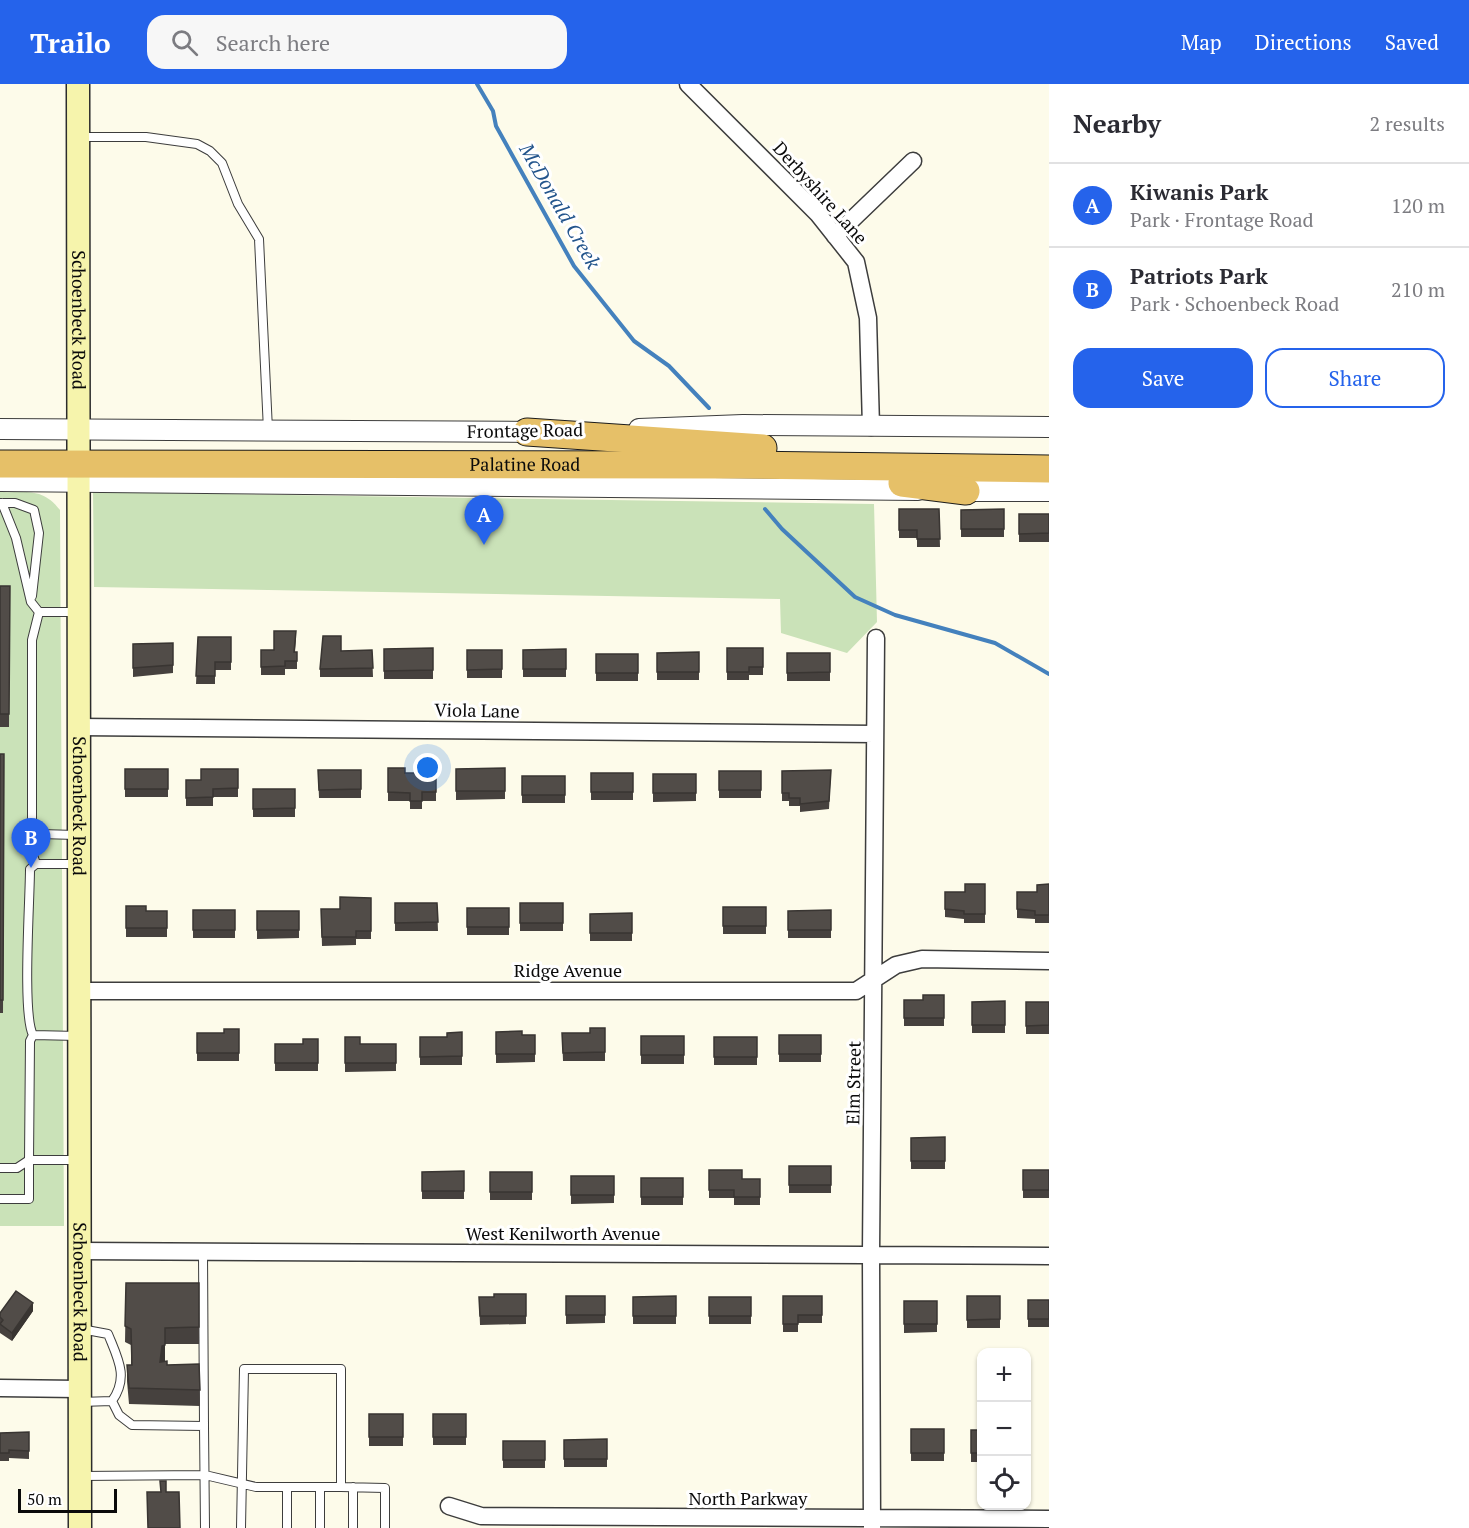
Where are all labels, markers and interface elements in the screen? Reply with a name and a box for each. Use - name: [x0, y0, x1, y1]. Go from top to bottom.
- search box: [147, 15, 567, 69]
- text: Trailo: [30, 24, 111, 61]
- icon: search: [168, 26, 201, 59]
- text: Search here: [216, 28, 330, 57]
- text: Map: [1181, 28, 1222, 56]
- text: Directions: [1255, 28, 1352, 56]
- text: Saved: [1385, 28, 1439, 56]
- text: Nearby: [1073, 106, 1161, 140]
- text: 2 results: [1370, 110, 1445, 137]
- street label: Derbyshire Lane: [768, 136, 873, 249]
- water label: McDonald Creek: [513, 137, 608, 274]
- text: Kiwanis Park: [1130, 177, 1268, 206]
- text: A: [1085, 192, 1100, 219]
- text: 120 m: [1391, 192, 1445, 219]
- text: Park · Frontage Road: [1130, 206, 1314, 233]
- street label: Schoenbeck Road: [67, 250, 91, 390]
- text: Patriots Park: [1130, 261, 1268, 290]
- text: B: [1086, 276, 1099, 303]
- text: 210 m: [1391, 276, 1445, 303]
- text: Park · Schoenbeck Road: [1130, 290, 1339, 317]
- button: Save: [1073, 348, 1253, 408]
- button: Share: [1265, 348, 1445, 408]
- street label: Frontage Road: [467, 417, 583, 443]
- street label: Palatine Road: [470, 452, 580, 476]
- pin: A: [464, 496, 504, 545]
- street label: Viola Lane: [434, 697, 520, 723]
- street label: Schoenbeck Road: [68, 736, 92, 876]
- your location: [413, 753, 442, 782]
- pin: B: [12, 818, 51, 868]
- street label: Ridge Avenue: [514, 958, 622, 982]
- street label: Elm Street: [840, 1041, 866, 1125]
- street label: West Kenilworth Avenue: [466, 1221, 660, 1245]
- street label: Schoenbeck Road: [69, 1222, 93, 1362]
- map controls: [977, 1348, 1031, 1510]
- button: +: [977, 1348, 1031, 1402]
- button: −: [977, 1402, 1031, 1456]
- button: locate: [977, 1456, 1031, 1510]
- scale bar: [18, 1486, 117, 1514]
- street label: North Parkway: [689, 1486, 808, 1510]
- text: 50 m: [27, 1488, 62, 1510]

